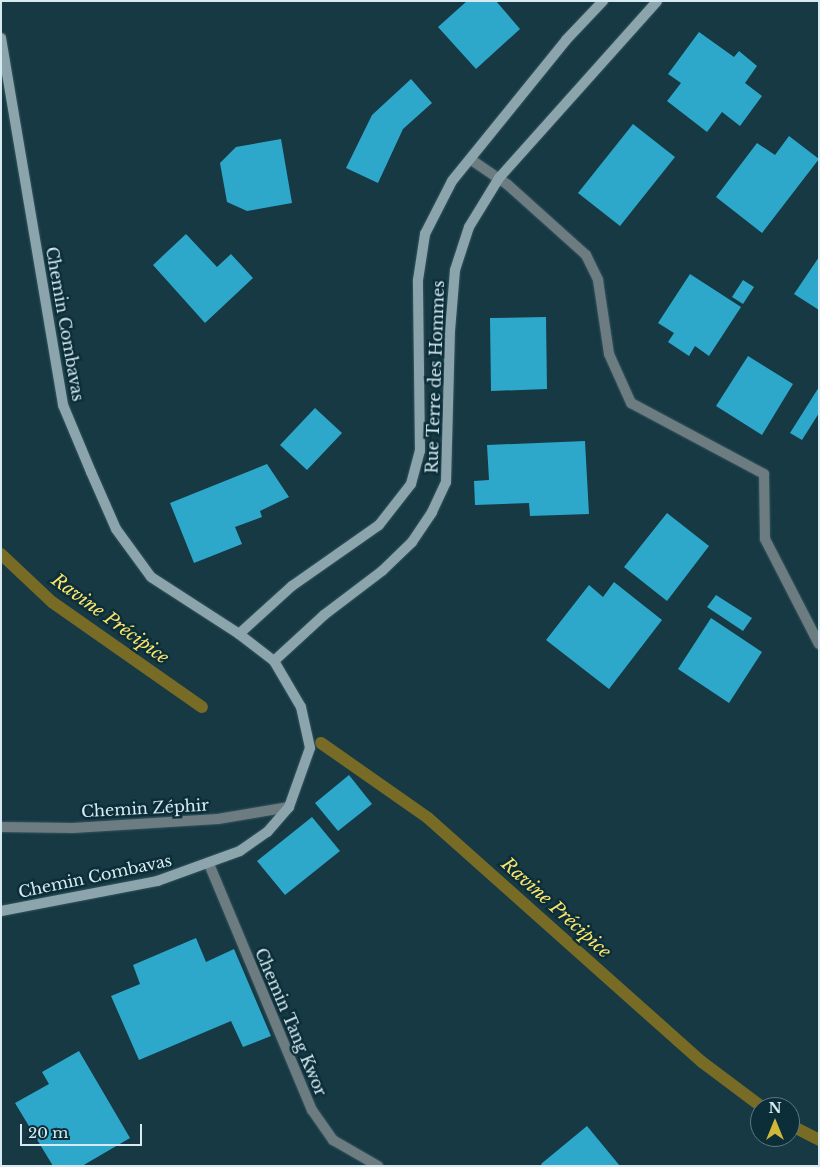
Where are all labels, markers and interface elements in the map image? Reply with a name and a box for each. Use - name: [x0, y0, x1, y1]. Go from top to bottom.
- street label: Chemin Combavas: [42, 245, 88, 403]
- street label: Rue Terre des Hommes: [422, 280, 448, 474]
- water label: Ravine Précipice: [47, 569, 173, 669]
- street label: Chemin Zéphir: [81, 795, 209, 821]
- street label: Chemin Combavas: [16, 850, 174, 902]
- water label: Ravine Précipice: [497, 853, 615, 963]
- street label: Chemin Tang Kwor: [251, 945, 331, 1099]
- north arrow: [750, 1097, 800, 1147]
- text: N: [768, 1099, 782, 1117]
- scale bar: [22, 1114, 145, 1146]
- text: 20 m: [28, 1123, 68, 1142]

